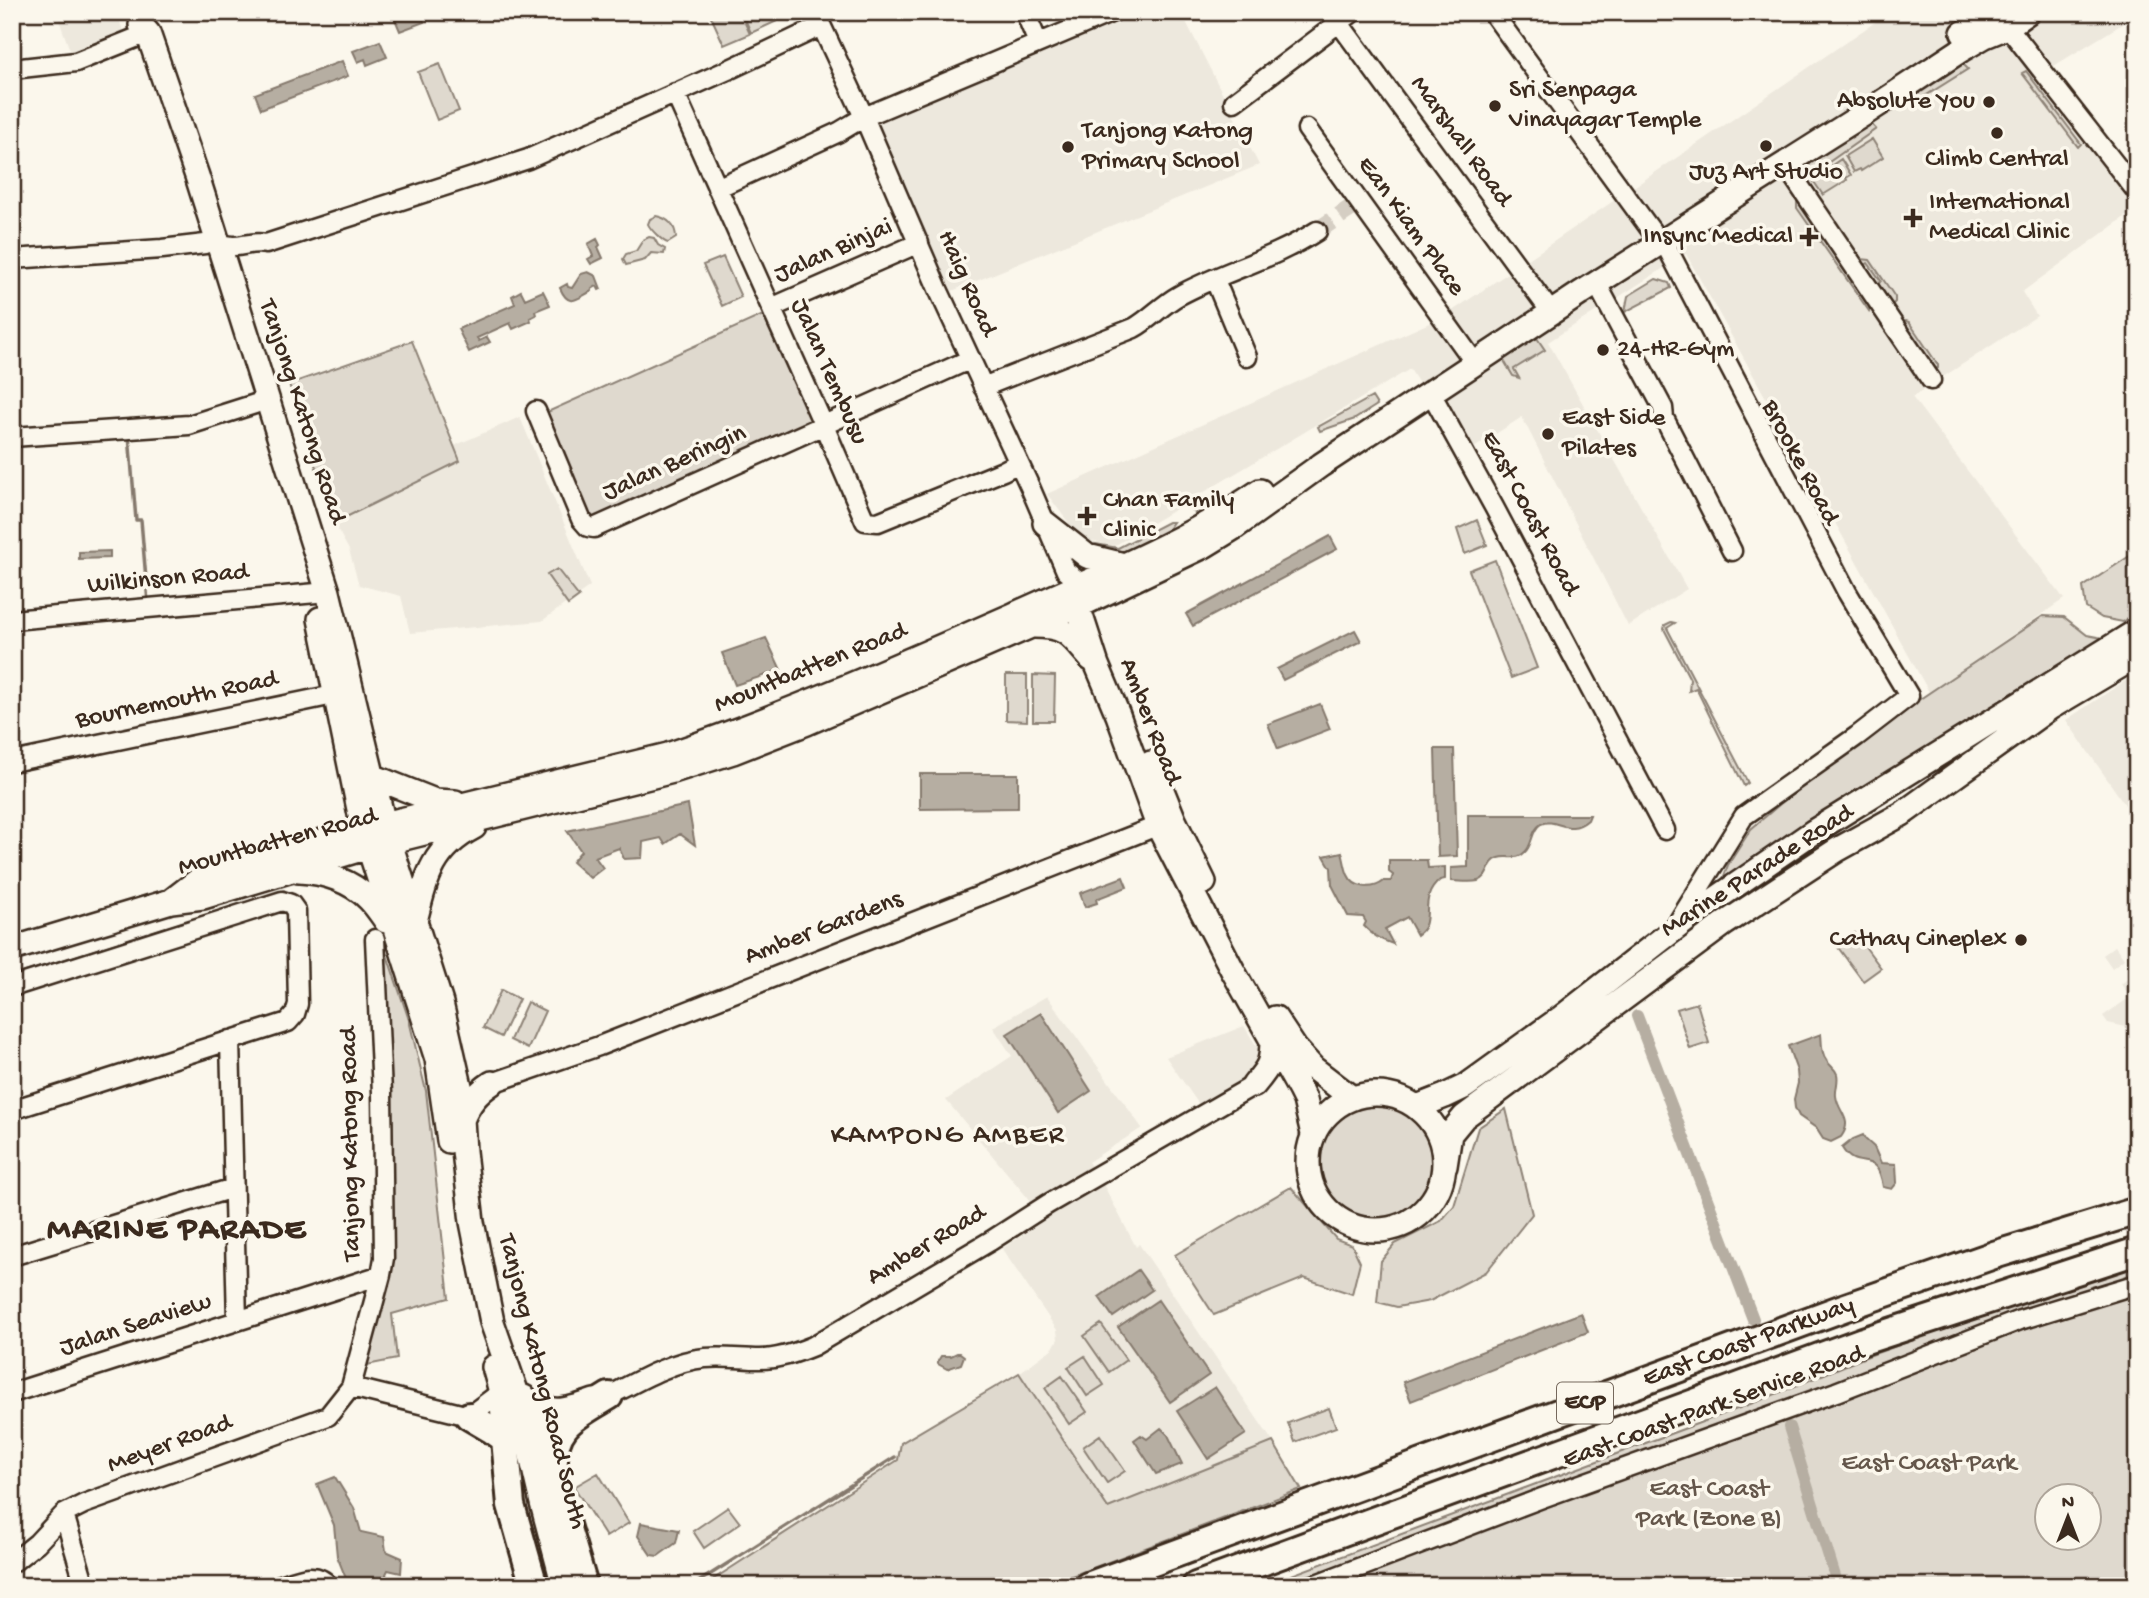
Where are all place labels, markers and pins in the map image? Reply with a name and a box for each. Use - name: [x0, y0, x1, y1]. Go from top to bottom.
- place label: Sri Senpaga Vinayagar Temple: [1508, 76, 1702, 137]
- place label: Absolute You: [1837, 87, 1975, 118]
- marker: Absolute You: [1981, 94, 1997, 110]
- marker: Sri Senpaga Vinayagar Temple: [1487, 98, 1503, 114]
- place label: Tanjong Katong Primary School: [1080, 117, 1253, 178]
- marker: Climb Central: [1989, 125, 2005, 141]
- marker: Juz Art Studio: [1758, 138, 1774, 154]
- marker: Tanjong Katong Primary School: [1060, 139, 1076, 155]
- place label: Climb Central: [1925, 145, 2069, 176]
- place label: Juz Art Studio: [1689, 158, 1843, 189]
- place label: International Medical Clinic: [1929, 188, 2070, 249]
- marker: International Medical Clinic: [1903, 208, 1923, 228]
- place label: Insync Medical: [1643, 222, 1793, 253]
- marker: Insync Medical: [1799, 227, 1819, 247]
- place label: 24-HR-Gym: [1617, 335, 1735, 366]
- marker: 24-HR-Gym: [1595, 342, 1611, 358]
- place label: East Side Pilates: [1561, 404, 1666, 465]
- marker: East Side Pilates: [1540, 426, 1556, 442]
- place label: Chan Family Clinic: [1103, 486, 1235, 547]
- marker: Chan Family Clinic: [1077, 506, 1097, 526]
- place label: Cathay Cineplex: [1829, 925, 2007, 956]
- marker: Cathay Cineplex: [2013, 932, 2029, 948]

